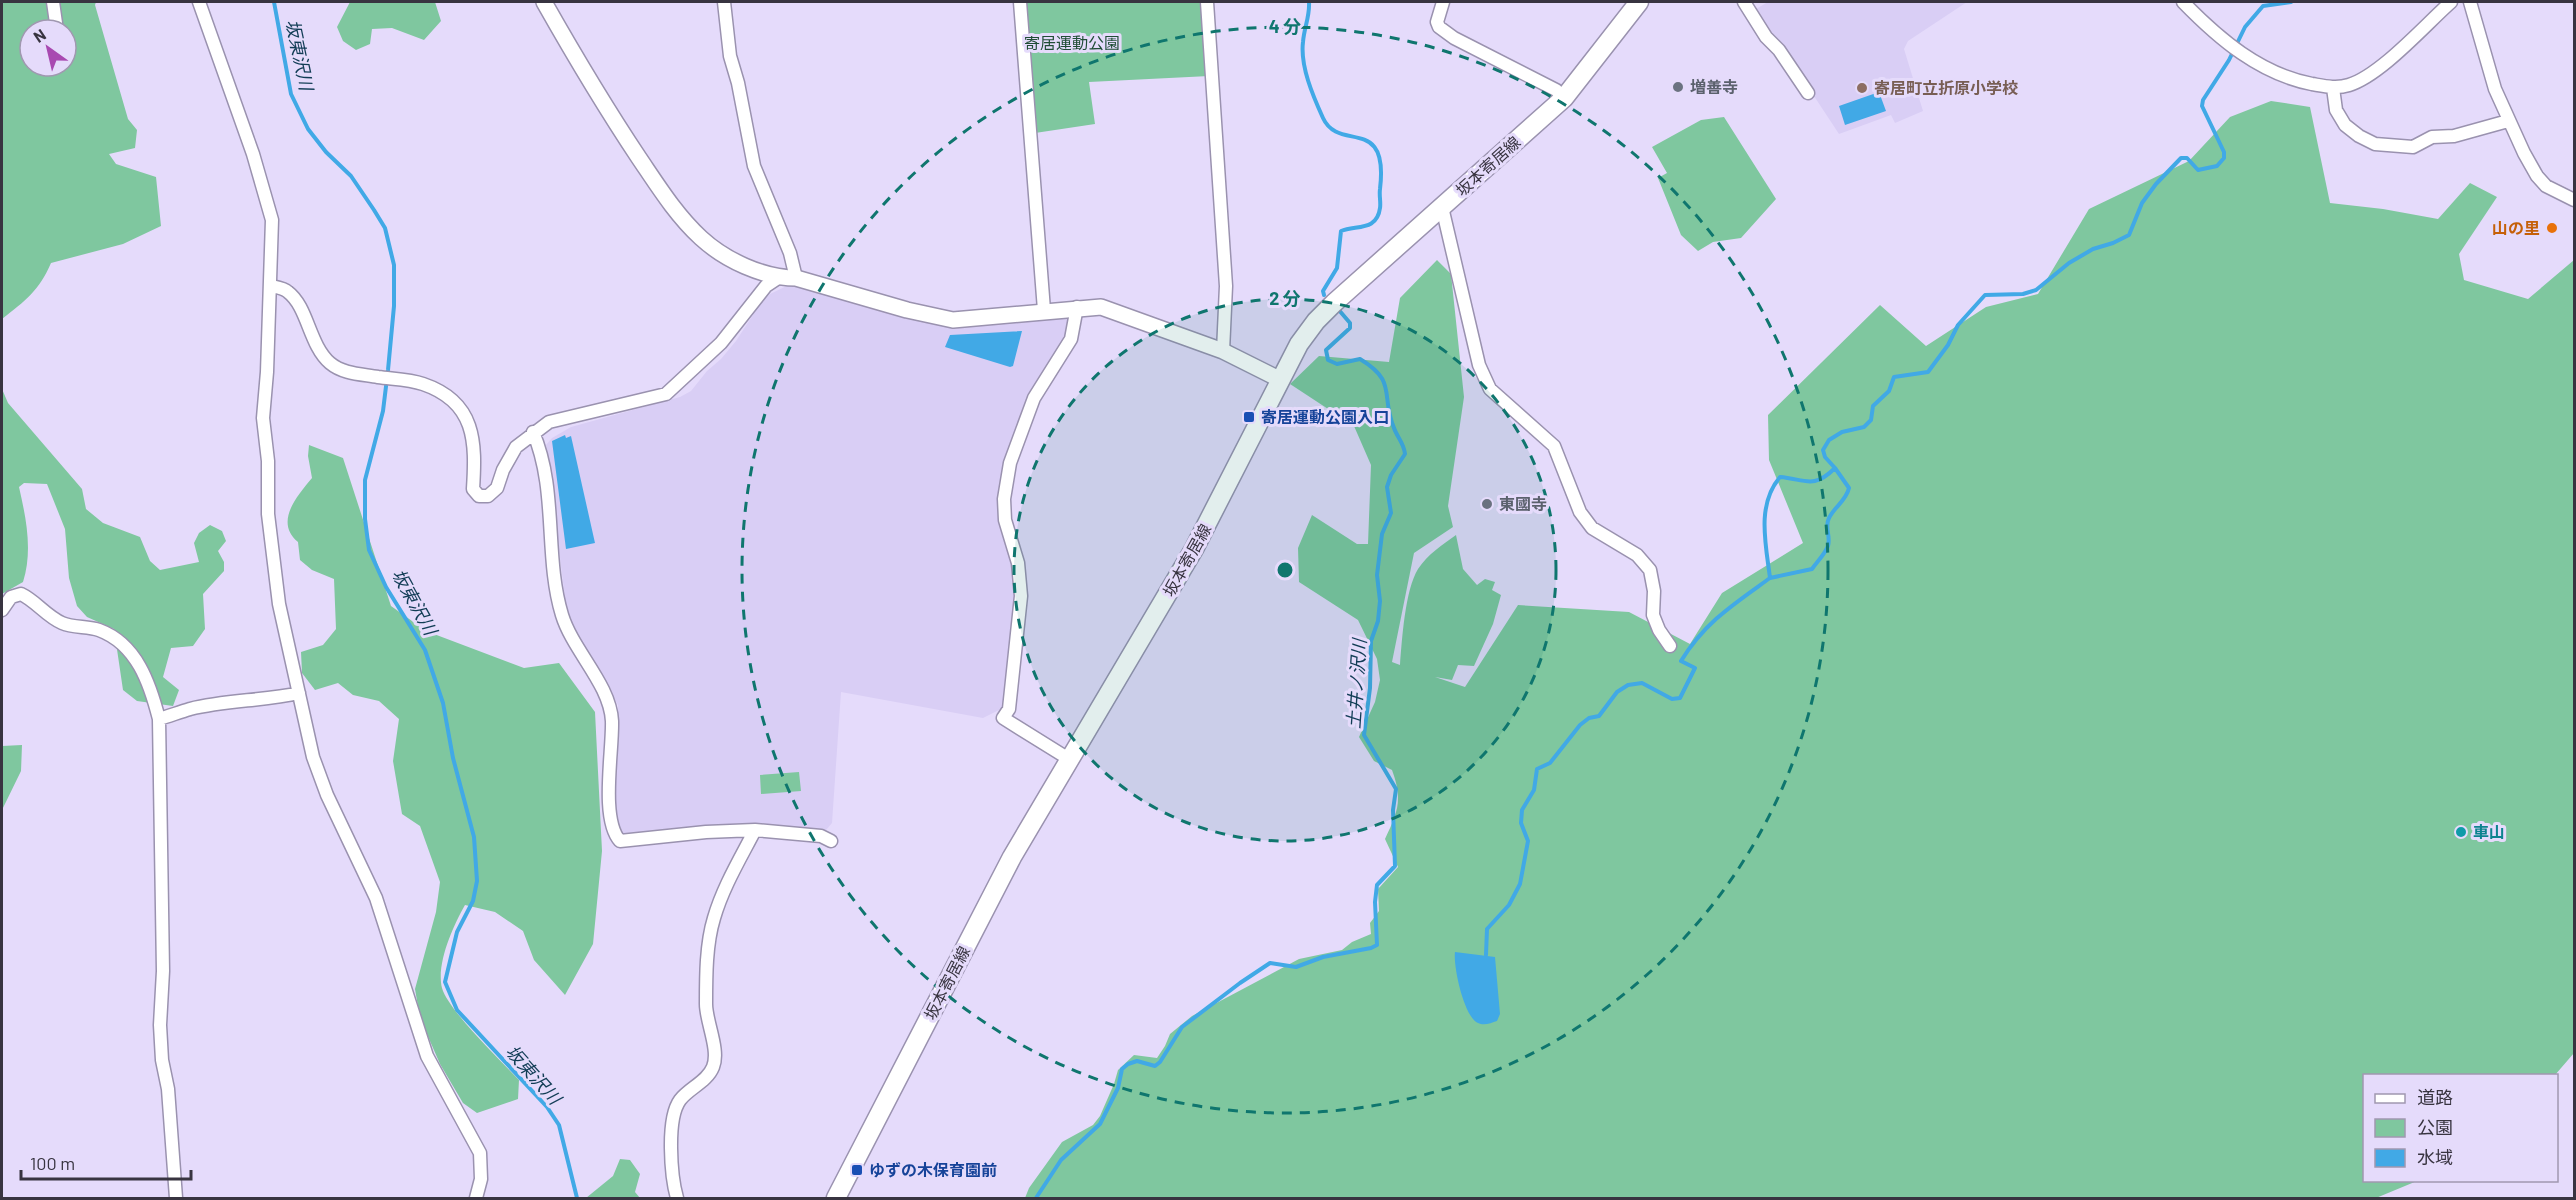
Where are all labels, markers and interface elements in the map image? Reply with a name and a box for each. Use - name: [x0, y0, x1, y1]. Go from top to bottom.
- text: 4 分: [1269, 15, 1301, 37]
- water label: 坂東沢川: [282, 17, 319, 94]
- north arrow: [18, 18, 78, 78]
- text: N: [30, 24, 49, 46]
- park label: 寄居運動公園: [1024, 33, 1120, 52]
- place label: 増善寺: [1690, 77, 1738, 96]
- place label: 寄居町立折原小学校: [1874, 78, 2018, 97]
- marker: 増善寺: [1671, 80, 1685, 94]
- marker: 寄居町立折原小学校: [1855, 81, 1869, 95]
- street label: 坂本寄居線: [1452, 132, 1524, 199]
- place label: 山の里: [2492, 218, 2540, 237]
- marker: 山の里: [2545, 221, 2559, 235]
- text: 2 分: [1269, 287, 1301, 309]
- place label: 寄居運動公園入口: [1261, 407, 1389, 426]
- marker: 寄居運動公園入口: [1242, 410, 1256, 424]
- place label: 東國寺: [1499, 494, 1547, 513]
- marker: 東國寺: [1480, 497, 1494, 511]
- street label: 坂本寄居線: [1159, 520, 1214, 599]
- centre of rings: [1275, 560, 1295, 580]
- water label: 坂東沢川: [388, 565, 443, 640]
- water label: 土井ノ沢川: [1342, 636, 1370, 730]
- place label: 車山: [2473, 822, 2505, 841]
- marker: 車山: [2454, 825, 2468, 839]
- street label: 坂本寄居線: [920, 943, 973, 1023]
- water label: 坂東沢川: [501, 1040, 567, 1110]
- legend: [2363, 1074, 2558, 1182]
- text: 道路: [2417, 1086, 2453, 1108]
- text: 公園: [2417, 1116, 2453, 1138]
- scale bar: [21, 1143, 190, 1181]
- text: 水域: [2417, 1146, 2453, 1168]
- text: 100 m: [30, 1152, 75, 1174]
- place label: ゆずの木保育園前: [869, 1160, 997, 1179]
- marker: ゆずの木保育園前: [850, 1163, 864, 1177]

